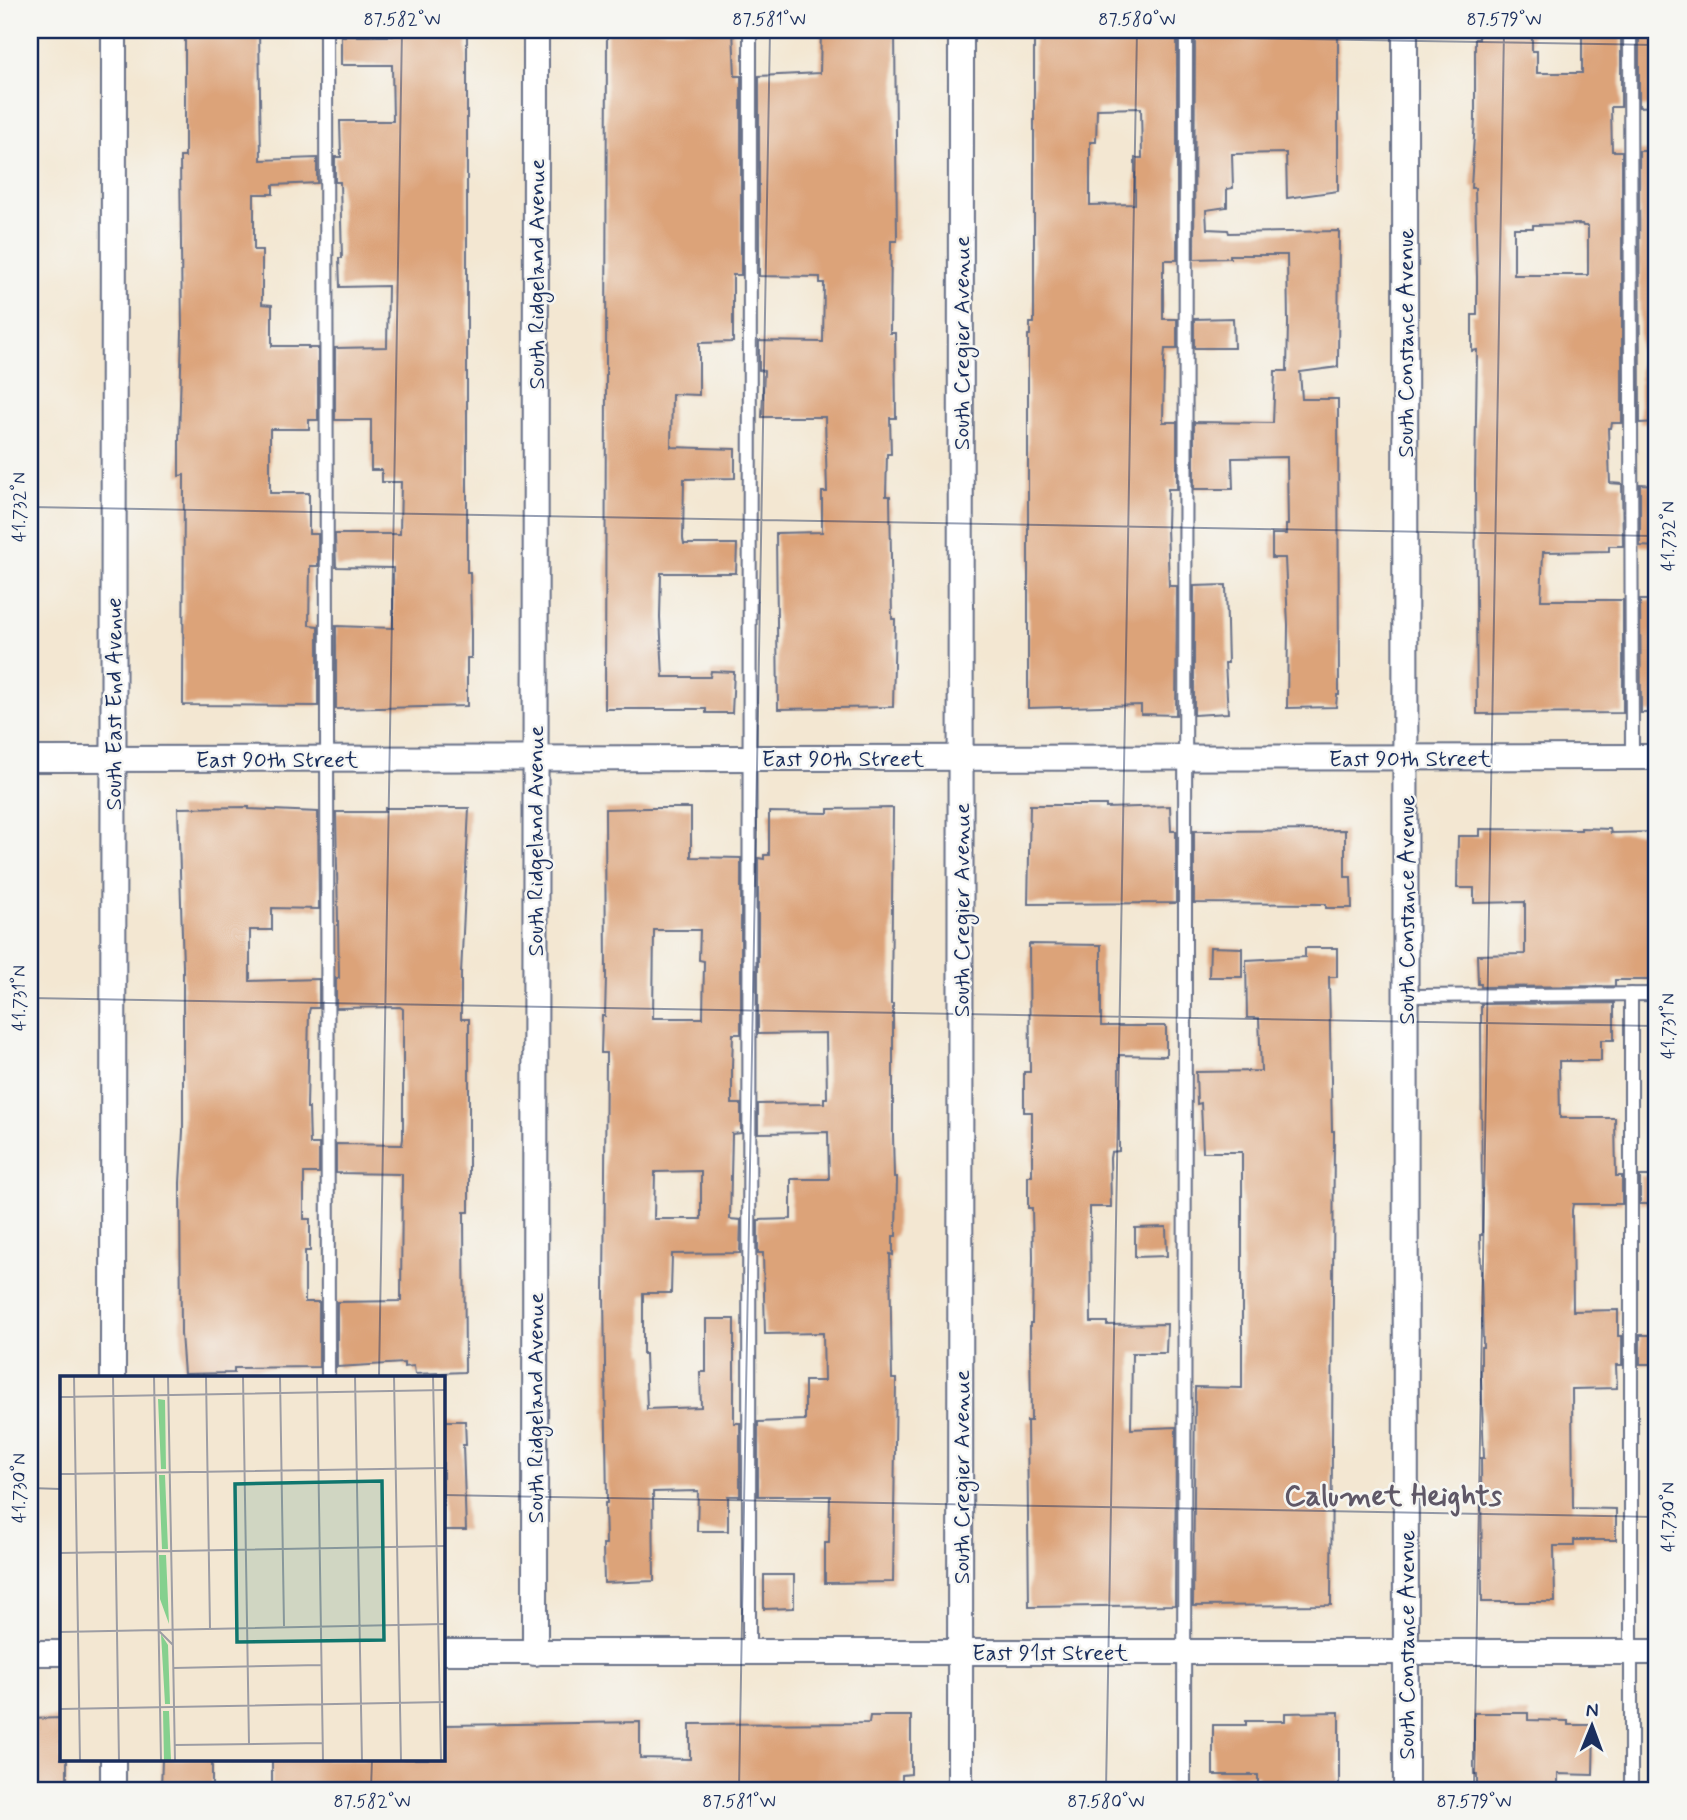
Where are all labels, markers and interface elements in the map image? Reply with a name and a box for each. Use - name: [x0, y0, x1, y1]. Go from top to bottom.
- text: 87.582°W: [363, 8, 441, 32]
- text: 87.581°W: [732, 8, 806, 32]
- text: 87.580°W: [1098, 8, 1176, 32]
- text: 87.579°W: [1466, 8, 1542, 32]
- street label: South Ridgeland Avenue: [523, 158, 555, 390]
- street label: South Constance Avenue: [1392, 228, 1422, 458]
- street label: South Cregier Avenue: [948, 236, 980, 450]
- text: 41.732°N: [8, 472, 32, 542]
- text: 41.732°N: [1657, 501, 1681, 571]
- street label: South East End Avenue: [100, 597, 130, 811]
- street label: South Ridgeland Avenue: [522, 725, 554, 957]
- street label: East 90th Street: [762, 745, 925, 775]
- street label: East 90th Street: [1329, 745, 1492, 775]
- street label: East 90th Street: [196, 746, 359, 776]
- street label: South Constance Avenue: [1393, 795, 1423, 1025]
- street label: South Cregier Avenue: [948, 803, 980, 1017]
- text: 41.731°N: [8, 965, 32, 1031]
- text: 41.731°N: [1657, 993, 1681, 1059]
- street label: South Ridgeland Avenue: [522, 1292, 554, 1524]
- street label: South Cregier Avenue: [948, 1370, 980, 1584]
- inset map: [60, 1376, 444, 1760]
- text: 41.730°N: [8, 1453, 32, 1523]
- district label: Calumet Heights: [1284, 1477, 1503, 1517]
- text: 41.730°N: [1657, 1482, 1681, 1552]
- street label: South Constance Avenue: [1393, 1530, 1423, 1760]
- street label: East 91st Street: [972, 1639, 1128, 1669]
- north arrow: [1558, 1690, 1628, 1760]
- text: N: [1586, 1698, 1599, 1723]
- text: 87.582°W: [333, 1790, 411, 1814]
- text: 87.581°W: [702, 1790, 776, 1814]
- text: 87.580°W: [1067, 1790, 1145, 1814]
- text: 87.579°W: [1436, 1790, 1512, 1814]

